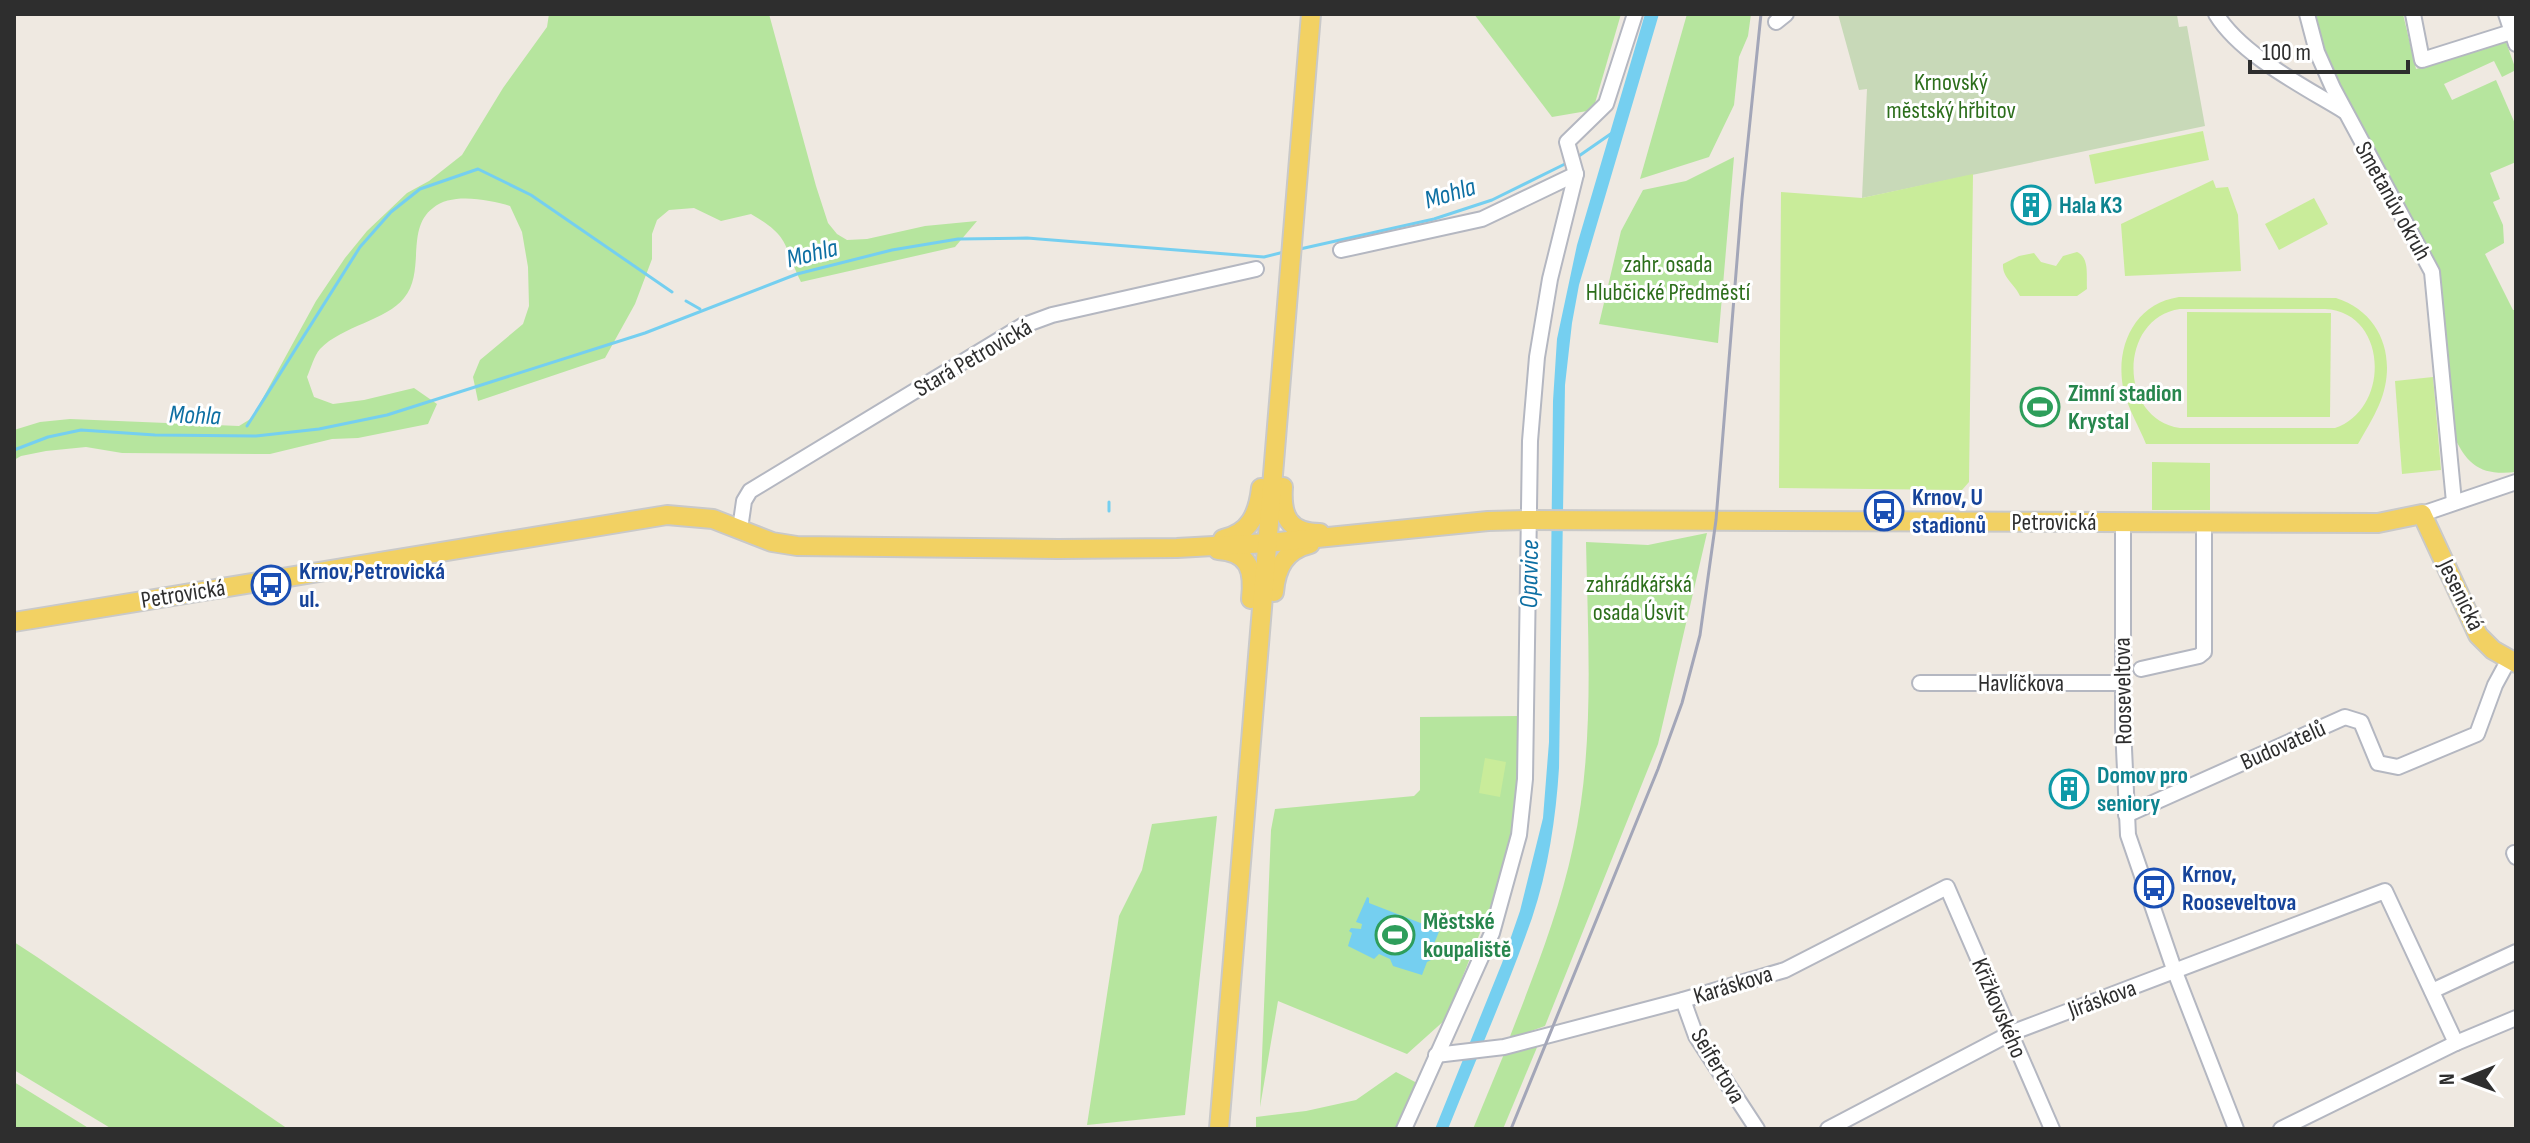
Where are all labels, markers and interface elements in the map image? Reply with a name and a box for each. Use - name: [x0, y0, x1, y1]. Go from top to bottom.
- scale bar: [2250, 24, 2408, 74]
- text: 100 m: [2262, 38, 2311, 67]
- park label: Krnovský městský hřbitov: [1886, 68, 2016, 125]
- street label: Smetanův okruh: [2348, 136, 2438, 266]
- water label: Mohla: [1421, 171, 1480, 216]
- building icon: Hala K3: [2010, 184, 2052, 226]
- place label: Hala K3: [2059, 191, 2123, 220]
- water label: Mohla: [783, 233, 841, 275]
- park label: zahr. osada Hlubčické Předměstí: [1586, 250, 1751, 307]
- street label: Stará Petrovická: [909, 313, 1037, 403]
- place label: Zimní stadion Krystal: [2068, 379, 2182, 436]
- sports icon: Zimní stadion Krystal: [2019, 386, 2061, 428]
- water label: Mohla: [169, 400, 222, 432]
- place label: Krnov, U stadionů: [1912, 483, 1986, 540]
- bus stop icon: Krnov, U stadionů: [1863, 490, 1905, 532]
- street label: Petrovická: [2011, 508, 2097, 537]
- water label: Opavice: [1514, 539, 1546, 609]
- street label: Jesenická: [2431, 554, 2491, 635]
- place label: Krnov,Petrovická ul.: [299, 557, 445, 614]
- bus stop icon: Krnov,Petrovická ul.: [250, 564, 292, 606]
- park label: zahrádkářská osada Úsvit: [1586, 570, 1692, 627]
- street label: Petrovická: [139, 573, 227, 615]
- street label: Rooseveltova: [2108, 637, 2138, 745]
- street label: Havlíčkova: [1978, 669, 2064, 698]
- street label: Budovatelů: [2236, 713, 2330, 777]
- place label: Domov pro seniory: [2097, 761, 2188, 818]
- building icon: Domov pro seniory: [2048, 768, 2090, 810]
- place label: Krnov, Rooseveltova: [2182, 860, 2296, 917]
- bus stop icon: Krnov, Rooseveltova: [2133, 867, 2175, 909]
- place label: Městské koupaliště: [1423, 907, 1511, 964]
- sports icon: Městské koupaliště: [1374, 914, 1416, 956]
- street label: Křižkovského: [1965, 954, 2033, 1062]
- street label: Karáskova: [1690, 959, 1776, 1011]
- street label: Jiráskova: [2063, 973, 2140, 1025]
- street label: Seifertova: [1684, 1023, 1752, 1109]
- north arrow: [2426, 1039, 2506, 1119]
- text: N: [2434, 1073, 2461, 1085]

